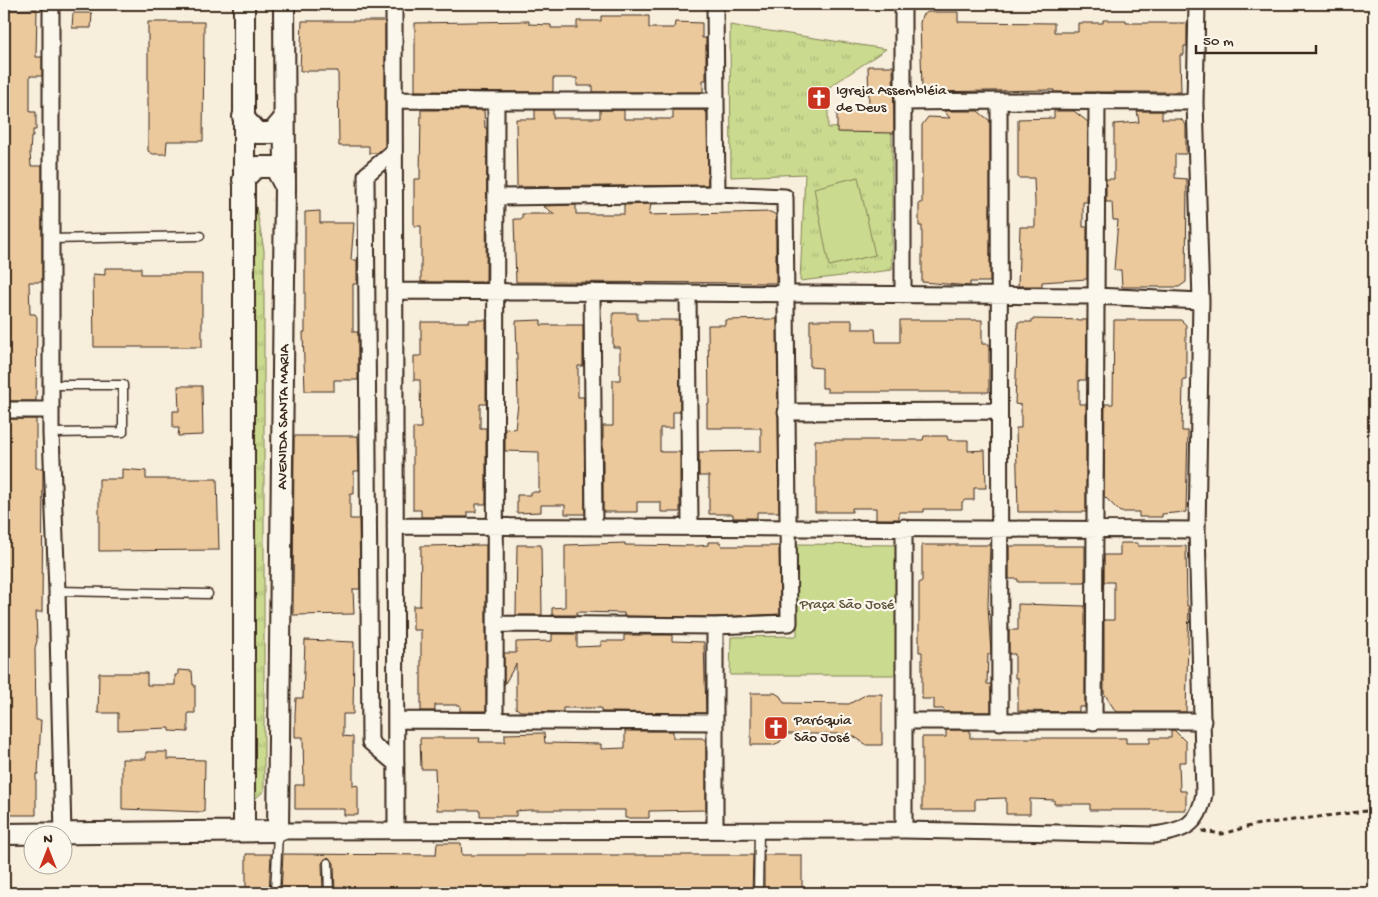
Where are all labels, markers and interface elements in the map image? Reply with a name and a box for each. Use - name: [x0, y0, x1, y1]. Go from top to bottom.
- scale bar: [1196, 22, 1316, 54]
- text: 50 m: [1203, 33, 1234, 51]
- place label: Igreja Assembléia de Deus: [836, 82, 947, 117]
- church icon: Igreja Assembléia de Deus: [806, 85, 832, 111]
- street label: AVENIDA SANTA MARIA: [274, 343, 294, 490]
- park label: Praça São José: [799, 596, 895, 614]
- place label: Paróquia São José: [793, 712, 852, 747]
- church icon: Paróquia São José: [763, 715, 789, 741]
- north arrow: [22, 824, 72, 874]
- text: N: [43, 831, 53, 848]

